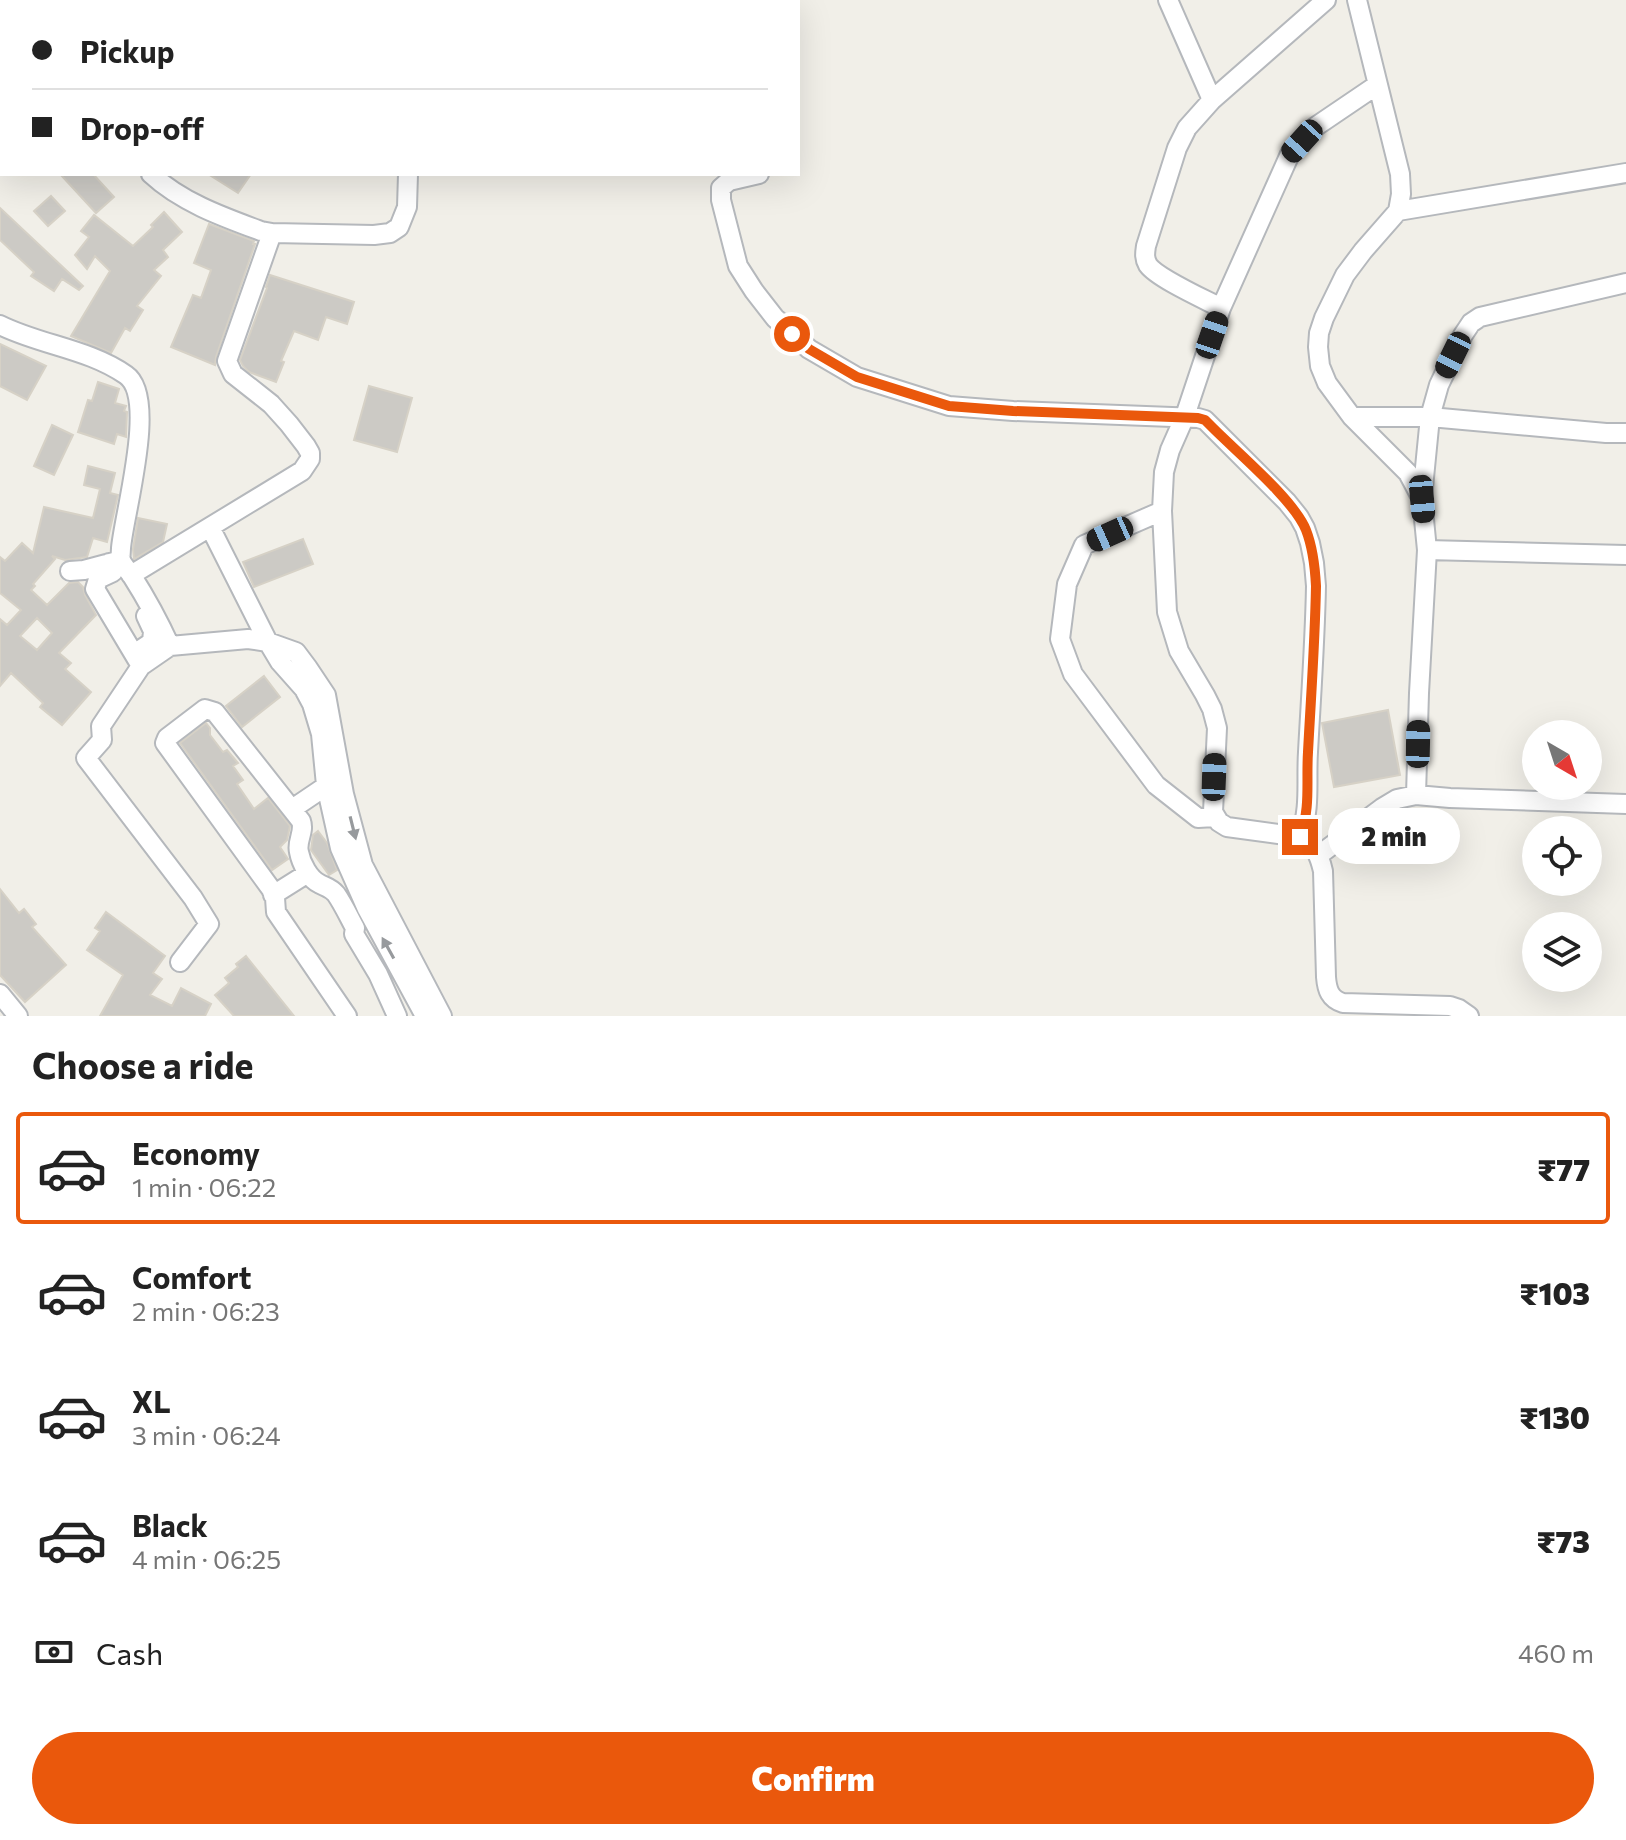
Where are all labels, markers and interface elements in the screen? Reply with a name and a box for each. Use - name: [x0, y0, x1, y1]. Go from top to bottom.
- text: Pickup: [80, 32, 174, 69]
- text: Drop-off: [80, 109, 204, 146]
- car: [1277, 115, 1327, 167]
- car: [1193, 308, 1231, 362]
- route start: [774, 316, 810, 352]
- car: [1432, 328, 1474, 382]
- car: [1408, 474, 1436, 524]
- car: [1083, 513, 1137, 555]
- car: [1406, 720, 1430, 768]
- north arrow: [1522, 720, 1602, 800]
- map controls: [1522, 720, 1602, 992]
- car: [1201, 753, 1227, 801]
- callout: 2 min: [1328, 809, 1460, 865]
- one-way arrow: [347, 816, 359, 841]
- button: locate: [1522, 816, 1602, 896]
- route end: [1282, 819, 1318, 855]
- text: 2 min: [1361, 820, 1427, 851]
- button: layers: [1522, 912, 1602, 992]
- one-way arrow: [381, 936, 394, 959]
- text: Choose a ride: [32, 1042, 253, 1086]
- icon: car: [36, 1132, 108, 1204]
- text: Economy: [132, 1134, 260, 1171]
- text: ₹77: [1537, 1150, 1590, 1187]
- text: 1 min · 06:22: [132, 1171, 276, 1202]
- icon: car: [36, 1256, 108, 1328]
- text: Comfort: [132, 1258, 251, 1295]
- text: ₹103: [1519, 1274, 1590, 1311]
- text: 2 min · 06:23: [132, 1295, 280, 1326]
- icon: car: [36, 1380, 108, 1452]
- text: XL: [132, 1382, 171, 1419]
- text: ₹130: [1519, 1398, 1590, 1435]
- text: 3 min · 06:24: [132, 1419, 281, 1450]
- icon: car: [36, 1504, 108, 1576]
- text: Black: [132, 1506, 208, 1543]
- text: ₹73: [1537, 1522, 1590, 1559]
- text: 4 min · 06:25: [132, 1543, 281, 1574]
- icon: cash: [32, 1630, 76, 1674]
- text: Cash: [96, 1634, 163, 1671]
- text: 460 m: [1518, 1637, 1594, 1668]
- button: Confirm: [32, 1732, 1594, 1824]

